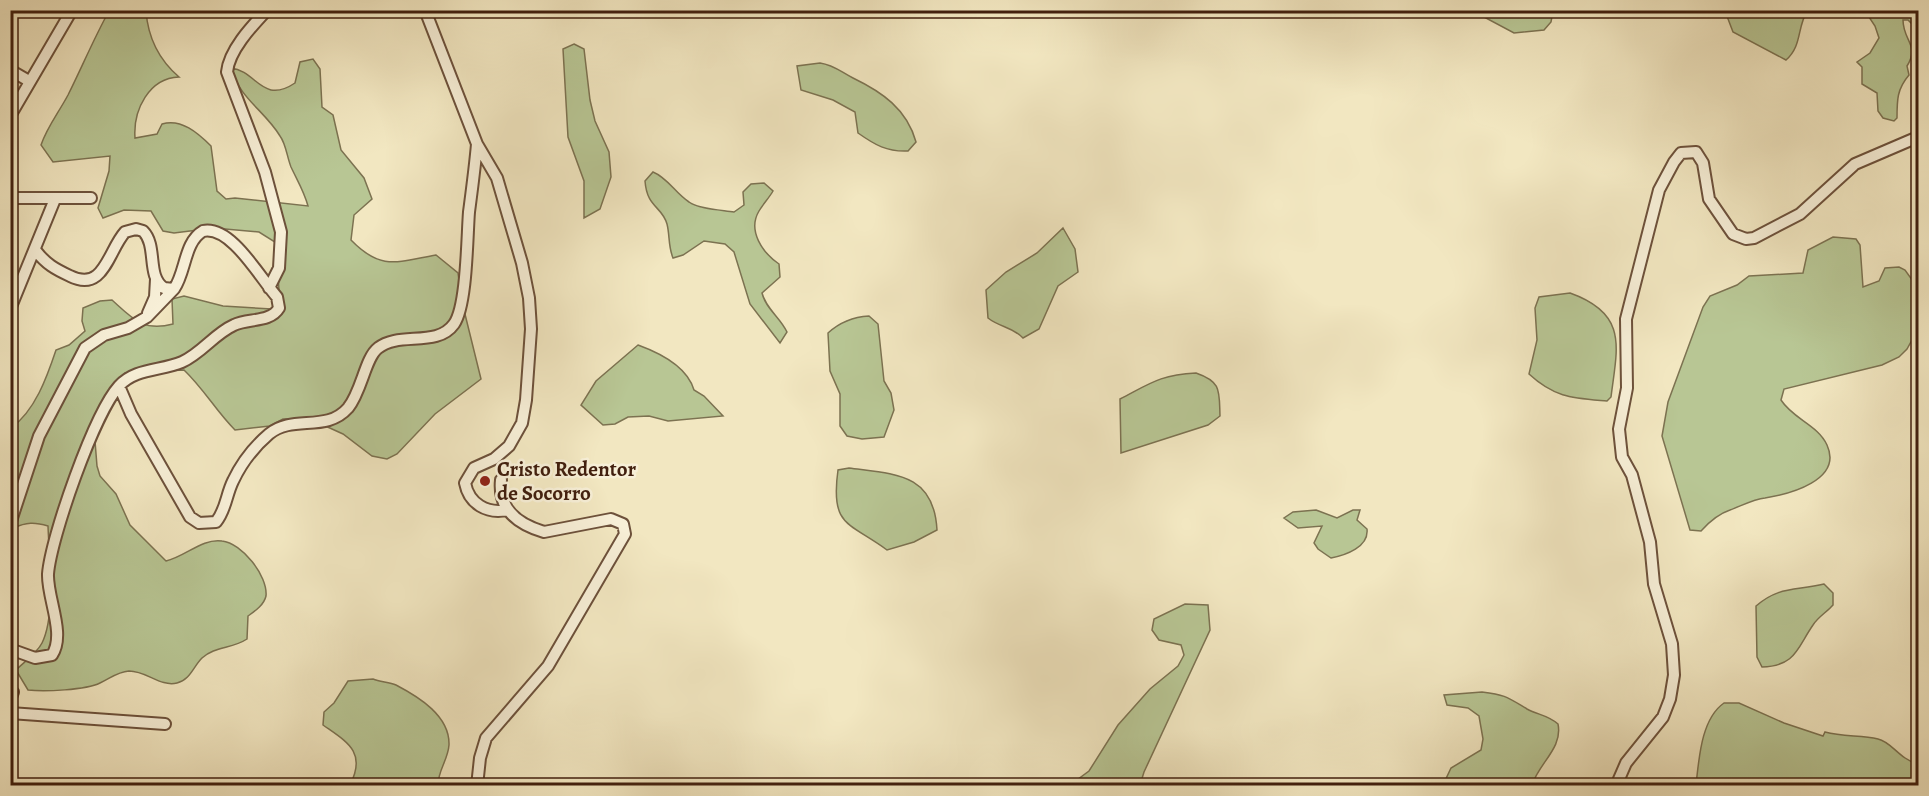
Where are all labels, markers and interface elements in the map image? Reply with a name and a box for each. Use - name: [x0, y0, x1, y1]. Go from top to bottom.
- place label: Cristo Redentor de Socorro: [497, 455, 637, 507]
- marker: Cristo Redentor de Socorro: [478, 474, 492, 488]

